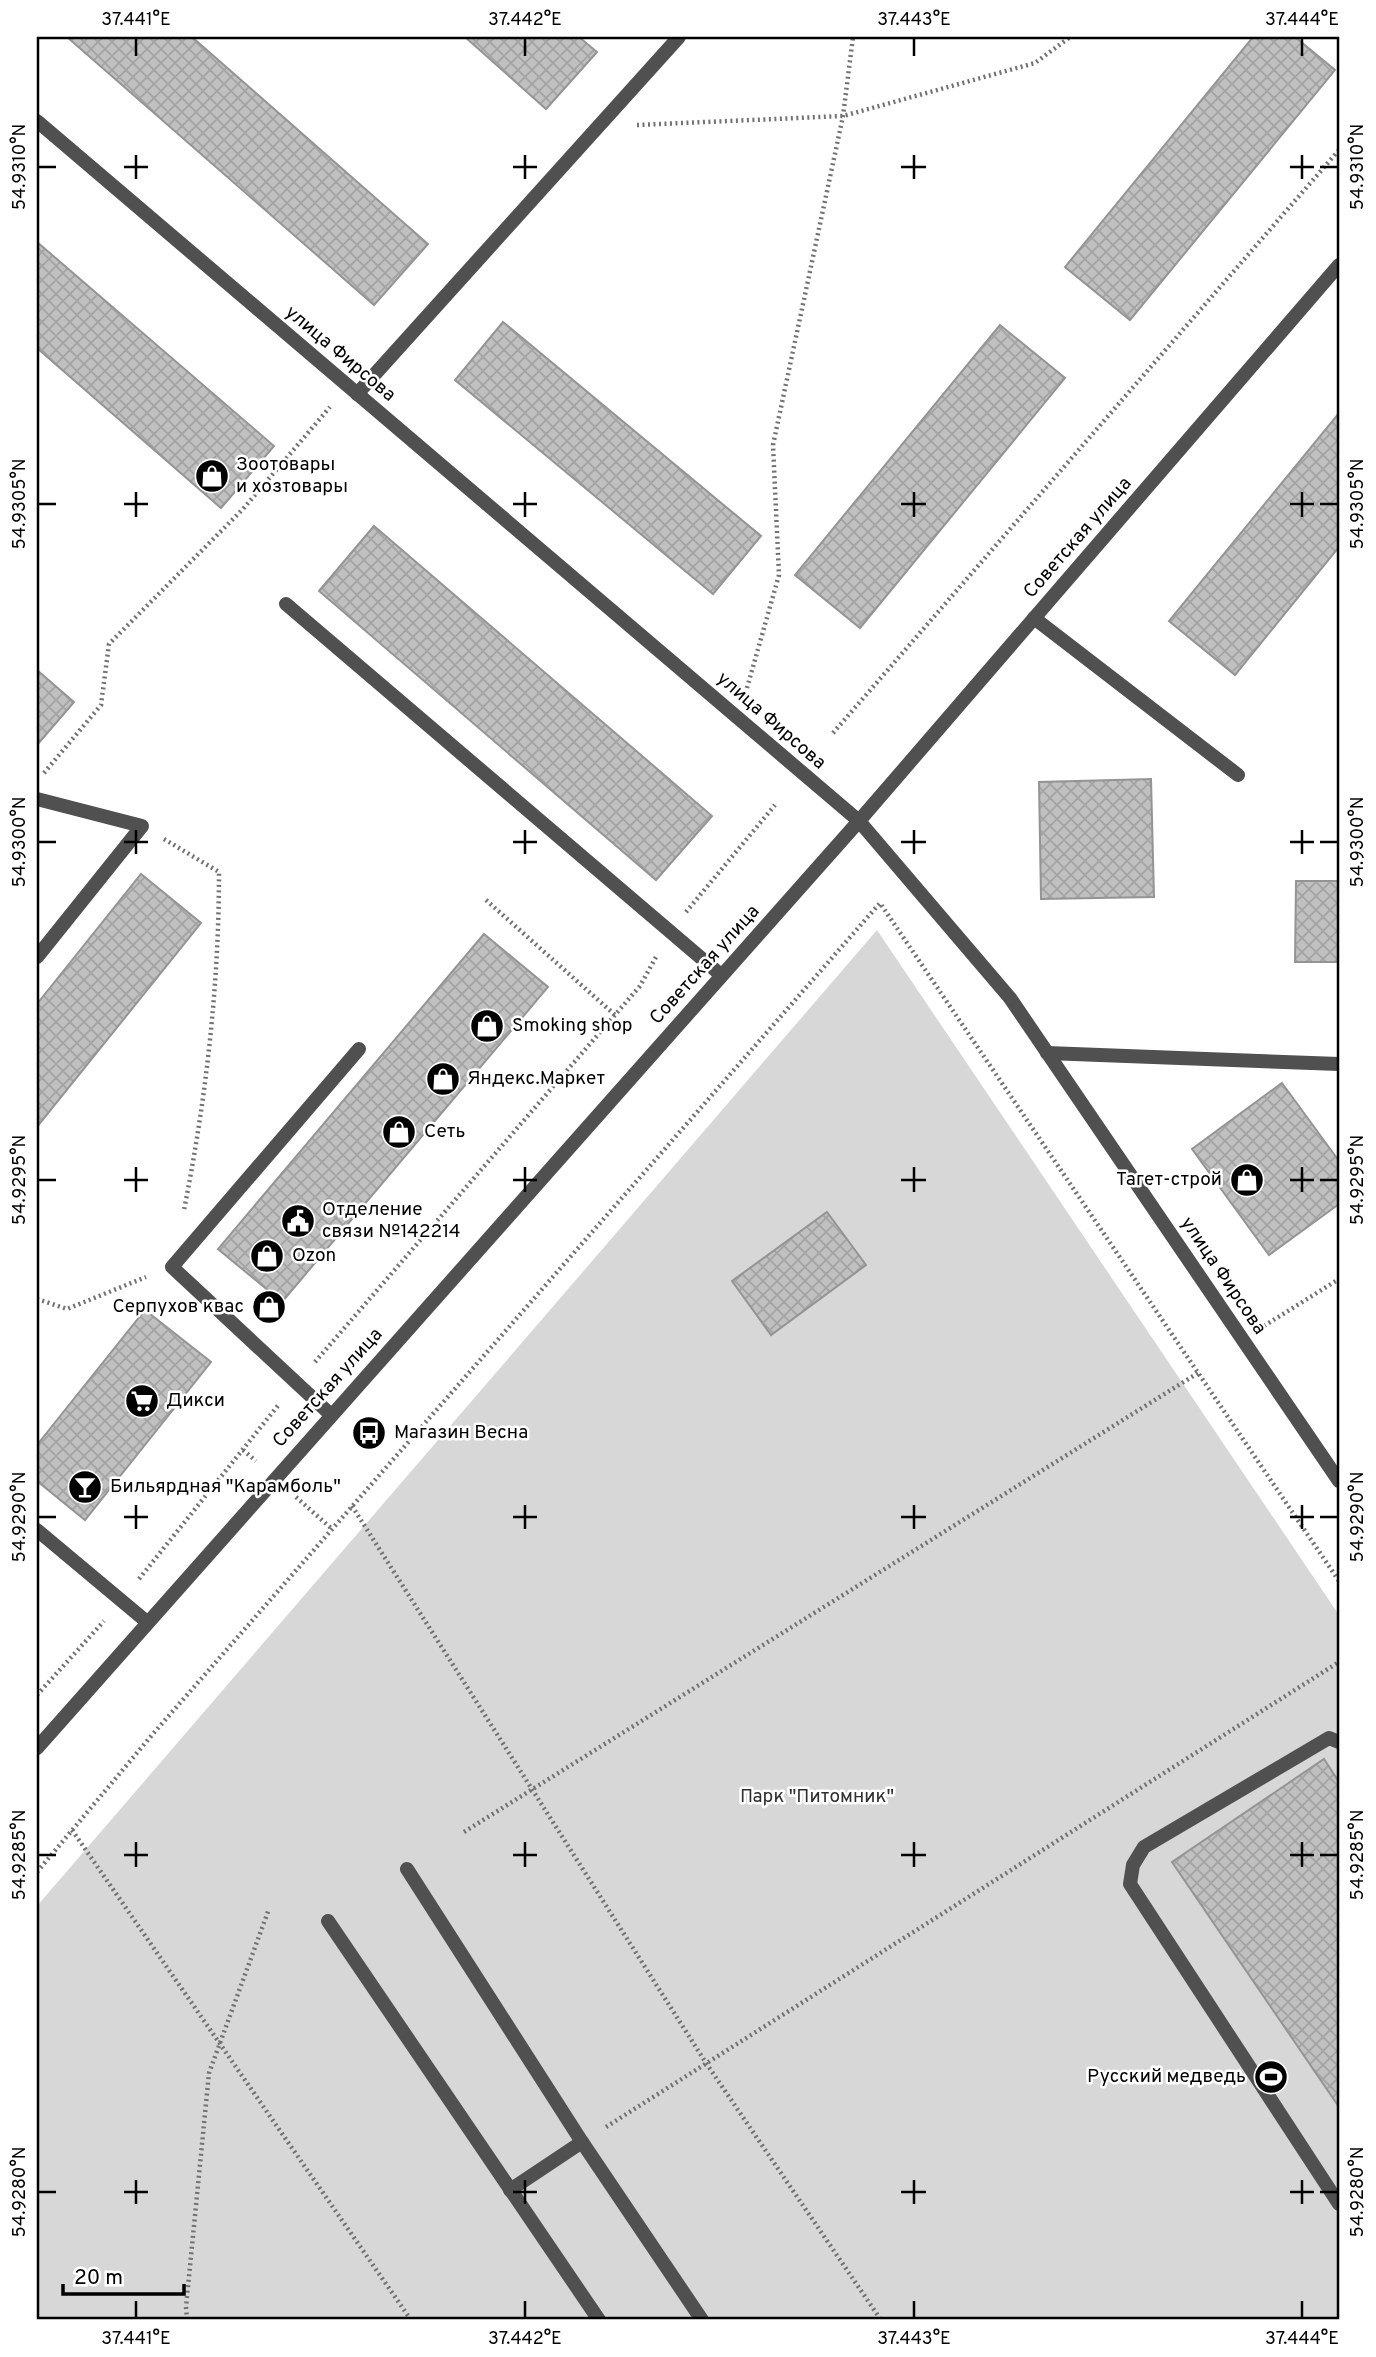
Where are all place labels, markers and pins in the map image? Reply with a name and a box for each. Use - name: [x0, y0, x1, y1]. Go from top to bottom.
- place label: Зоотовары и хозтовары: [236, 453, 348, 499]
- shop icon: Зоотовары и хозтовары: [193, 457, 231, 495]
- shop icon: Smoking shop: [468, 1007, 506, 1045]
- place label: Smoking shop: [512, 1014, 633, 1038]
- shop icon: Яндекс.Маркет: [424, 1060, 462, 1098]
- place label: Яндекс.Маркет: [467, 1067, 605, 1091]
- shop icon: Сеть: [380, 1113, 418, 1151]
- place label: Сеть: [424, 1120, 465, 1144]
- shop icon: Тагет-строй: [1228, 1161, 1266, 1199]
- place label: Тагет-строй: [1116, 1168, 1222, 1192]
- place label: Отделение связи №142214: [322, 1198, 461, 1244]
- public building icon: Отделение связи №142214: [279, 1202, 317, 1240]
- shop icon: Ozon: [248, 1237, 286, 1275]
- place label: Ozon: [292, 1244, 336, 1268]
- shop icon: Серпухов квас: [250, 1288, 288, 1326]
- place label: Серпухов квас: [112, 1295, 244, 1319]
- supermarket icon: Дикси: [123, 1382, 161, 1420]
- place label: Дикси: [166, 1389, 225, 1413]
- bus stop icon: Магазин Весна: [350, 1414, 388, 1452]
- place label: Магазин Весна: [394, 1421, 528, 1445]
- bar icon: Бильярдная "Карамболь": [66, 1468, 104, 1506]
- place label: Бильярдная "Карамболь": [110, 1475, 341, 1499]
- sports icon: Русский медведь: [1252, 2058, 1290, 2096]
- place label: Русский медведь: [1087, 2065, 1246, 2089]

